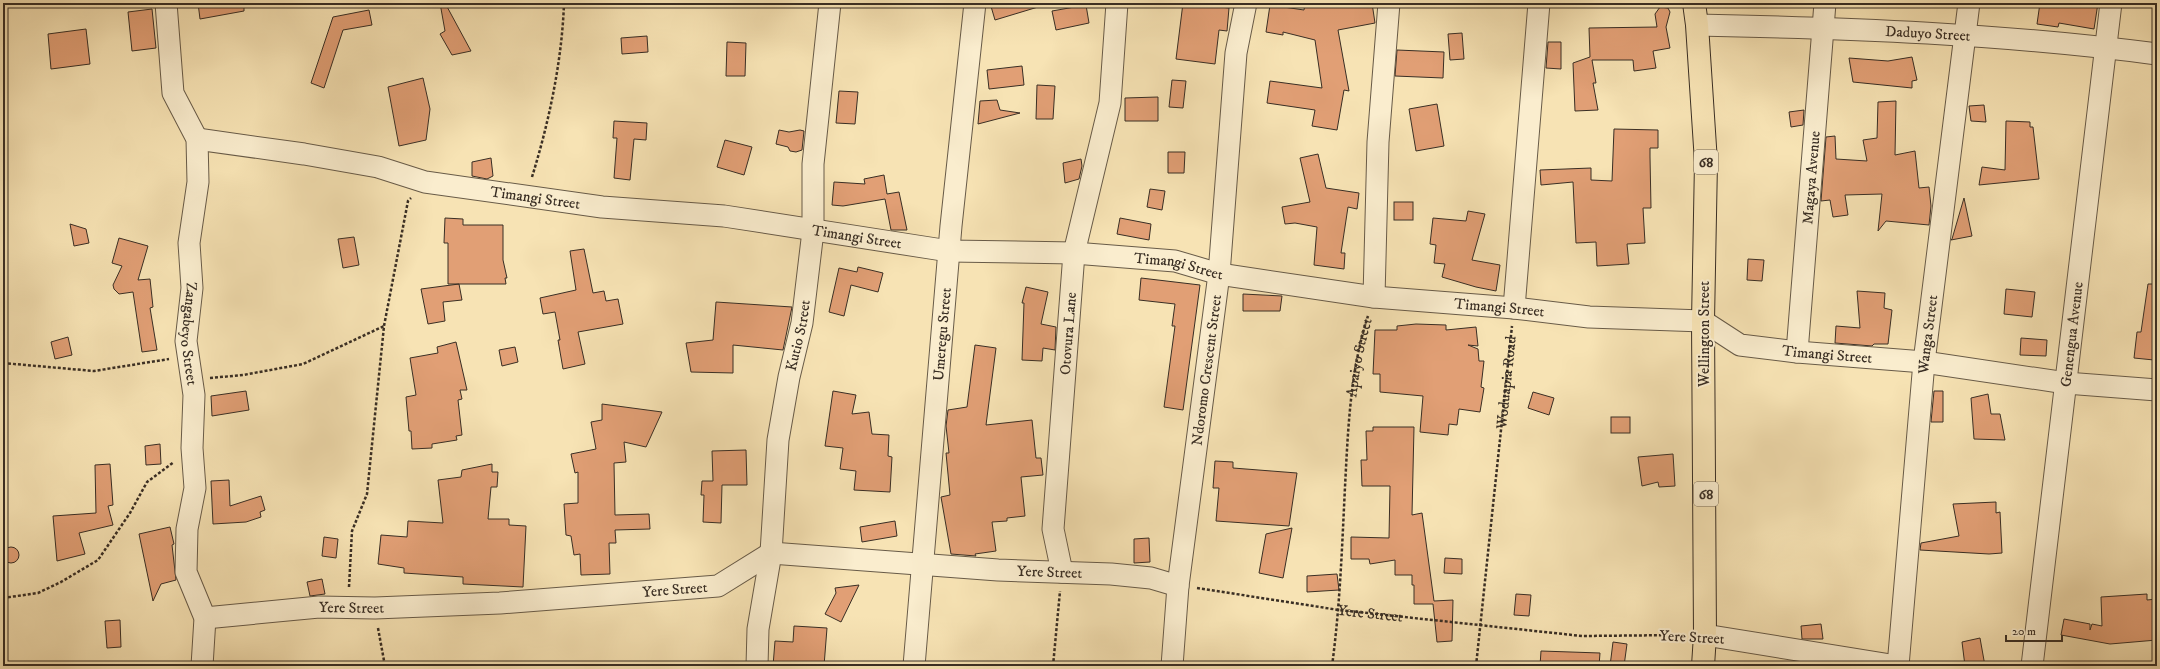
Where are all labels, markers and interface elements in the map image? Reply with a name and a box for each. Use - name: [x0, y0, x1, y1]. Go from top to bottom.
- street label: Daduyo Street: [1885, 22, 1971, 46]
- street label: Magaya Avenue: [1798, 130, 1825, 225]
- road number: 68: [1694, 150, 1718, 174]
- street label: Timangi Street: [489, 182, 582, 214]
- street label: Timangi Street: [811, 221, 903, 254]
- street label: Timangi Street: [1133, 249, 1224, 284]
- street label: Wellington Street: [1695, 281, 1714, 388]
- street label: Genengua Avenue: [2056, 281, 2088, 388]
- street label: Zangabeyo Street: [176, 282, 201, 387]
- street label: Umeregu Street: [929, 286, 956, 382]
- street label: Otovura Lane: [1056, 291, 1081, 376]
- street label: Ndoromo Crescent Street: [1188, 293, 1226, 447]
- street label: Timangi Street: [1453, 294, 1546, 322]
- street label: Wanga Street: [1914, 294, 1942, 376]
- street label: Kutio Street: [782, 299, 815, 373]
- street label: Apaiyo Street: [1342, 315, 1377, 398]
- street label: Woduapia Road: [1492, 335, 1521, 431]
- street label: Timangi Street: [1781, 341, 1873, 368]
- road number: 68: [1694, 482, 1718, 506]
- street label: Yere Street: [1017, 562, 1083, 583]
- street label: Yere Street: [642, 578, 708, 602]
- street label: Yere Street: [319, 598, 385, 618]
- street label: Yere Street: [1337, 601, 1404, 627]
- scale bar: [2006, 617, 2062, 643]
- text: 20 m: [2012, 624, 2036, 639]
- street label: Yere Street: [1659, 626, 1725, 649]

